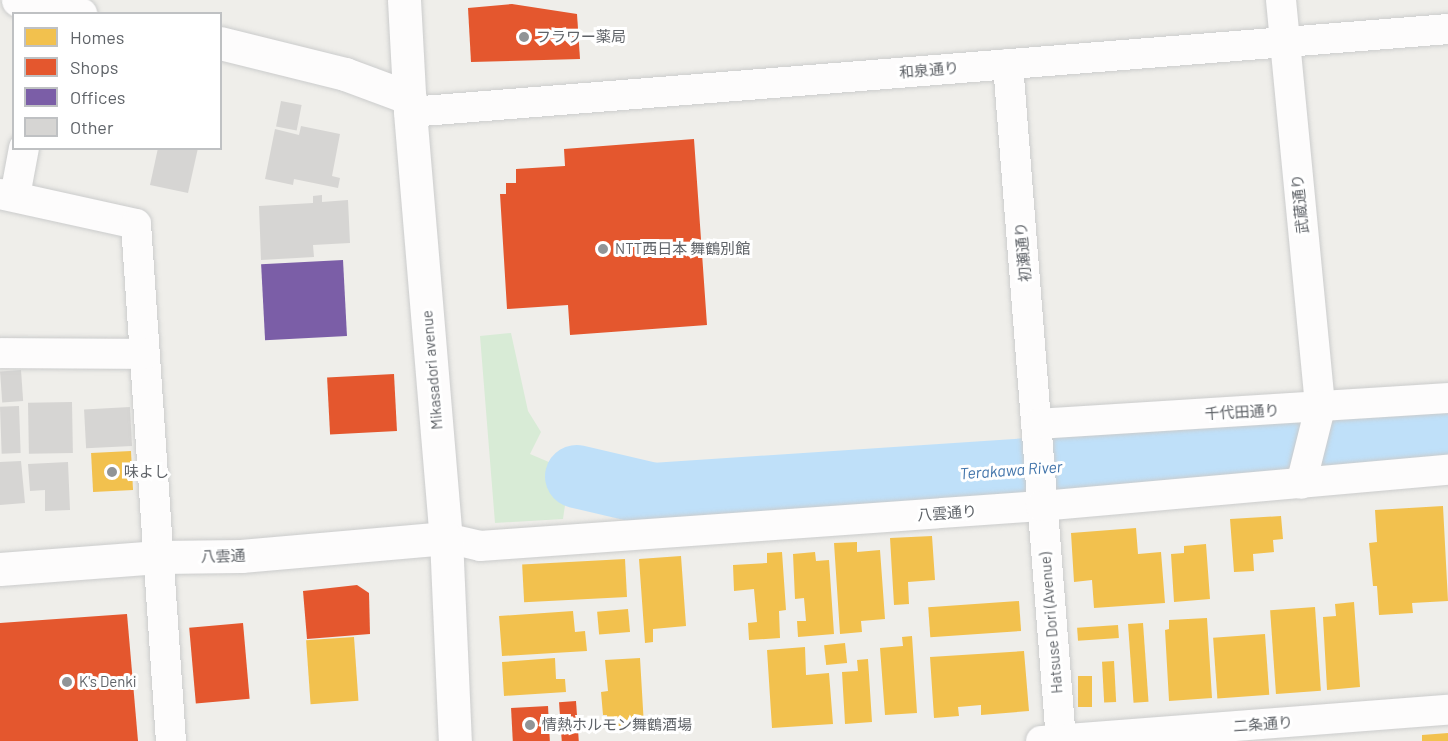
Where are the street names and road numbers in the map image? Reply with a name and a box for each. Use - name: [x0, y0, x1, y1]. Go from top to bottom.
- street label: 和泉通り: [898, 58, 960, 82]
- street label: 武蔵通り: [1288, 173, 1312, 235]
- street label: 初瀬通り: [1011, 221, 1035, 283]
- street label: Mikasadori avenue: [418, 310, 446, 430]
- street label: 千代田通り: [1204, 401, 1280, 423]
- street label: 八雲通り: [916, 502, 978, 524]
- street label: 八雲通: [200, 546, 246, 566]
- street label: Hatsuse Dori (Avenue): [1036, 552, 1066, 694]
- street label: 二条通り: [1232, 713, 1294, 735]

